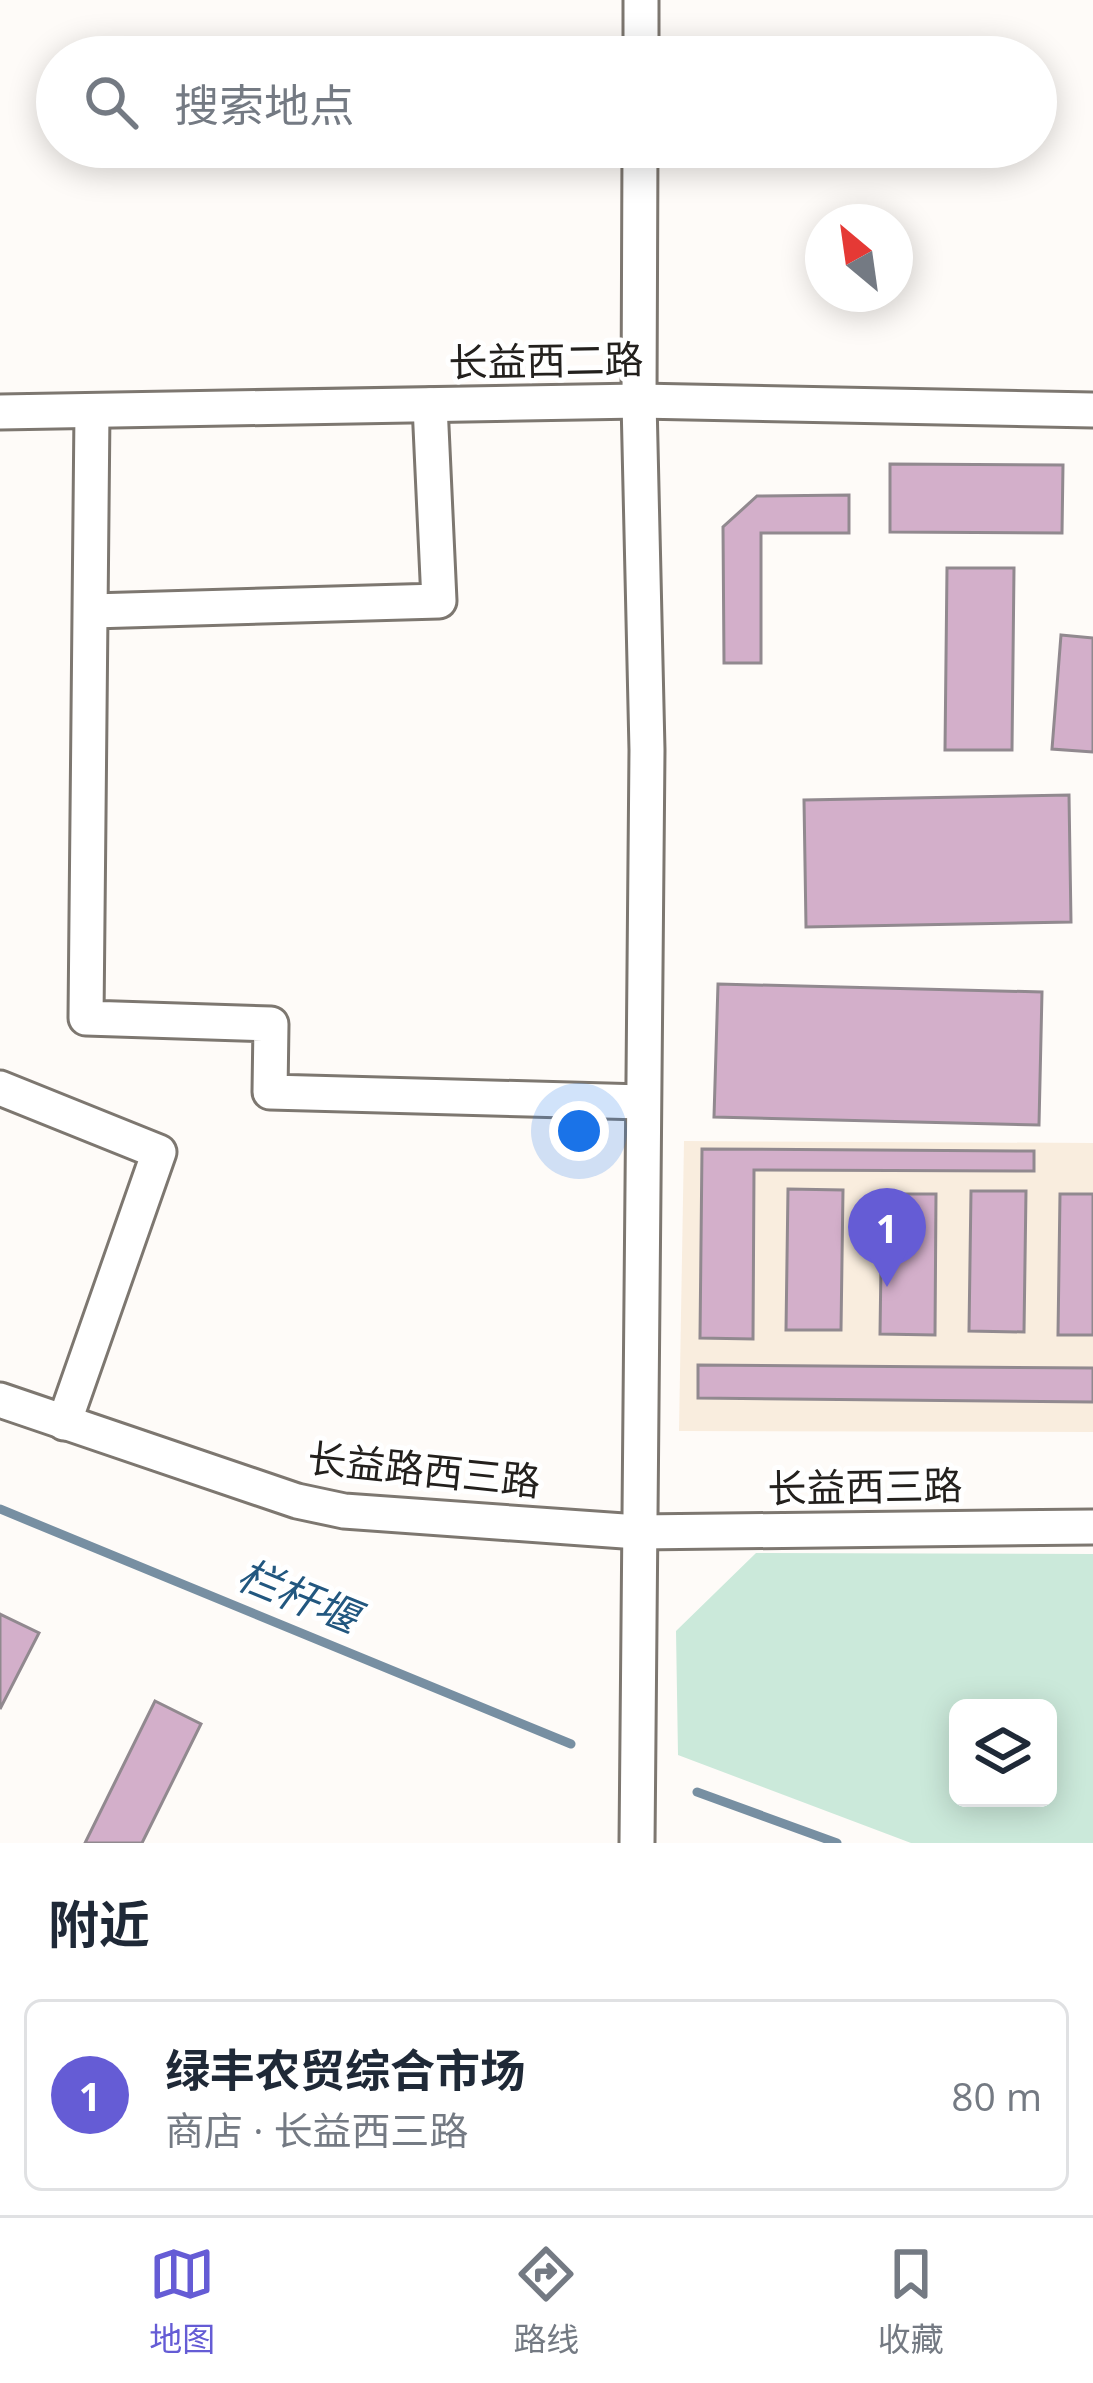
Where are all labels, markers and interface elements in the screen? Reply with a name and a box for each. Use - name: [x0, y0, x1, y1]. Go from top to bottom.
- search box: [36, 36, 1057, 168]
- icon: search: [78, 69, 144, 135]
- text: 搜索地点: [174, 74, 354, 135]
- north arrow: [805, 204, 913, 312]
- street label: 长益西二路: [448, 331, 644, 388]
- your location: [549, 1101, 609, 1161]
- pin: 1: [848, 1188, 926, 1287]
- street label: 长益路西三路: [305, 1430, 543, 1507]
- street label: 长益西三路: [767, 1457, 963, 1514]
- water label: 栏杆堰: [229, 1545, 373, 1647]
- map controls: [949, 1699, 1057, 1807]
- button: layers: [949, 1699, 1057, 1807]
- text: 附近: [48, 1888, 150, 1958]
- text: 绿丰农贸综合市场: [165, 2039, 525, 2100]
- text: 1: [79, 2069, 101, 2122]
- text: 80 m: [951, 2069, 1042, 2122]
- text: 商店 · 长益西三路: [165, 2103, 469, 2156]
- tab: 地图: [149, 2241, 215, 2361]
- tab: 路线: [513, 2241, 579, 2361]
- tab: 收藏: [878, 2241, 944, 2361]

